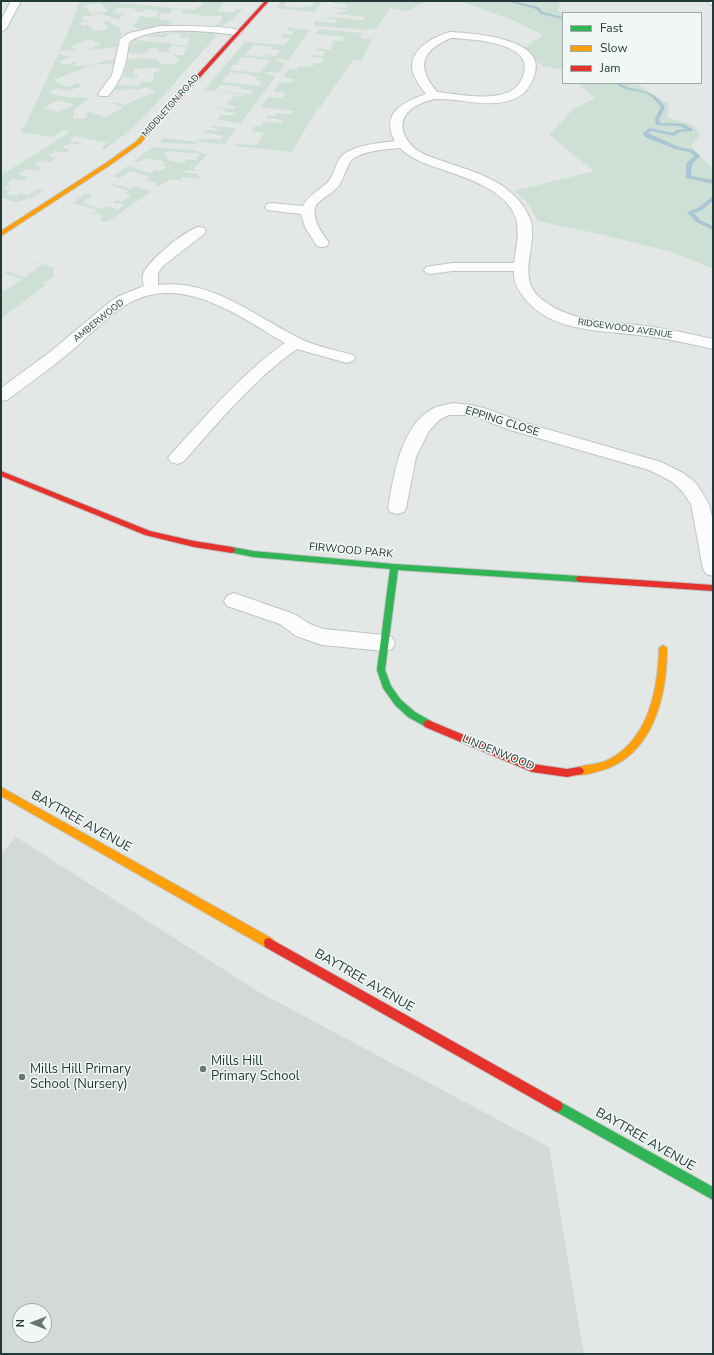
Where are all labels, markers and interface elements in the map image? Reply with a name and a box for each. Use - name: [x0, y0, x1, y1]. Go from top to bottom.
- legend: [562, 12, 702, 84]
- text: Fast: [600, 20, 623, 36]
- text: Slow: [600, 40, 628, 56]
- text: Jam: [600, 60, 621, 76]
- street label: MIDDLETON ROAD: [140, 73, 202, 139]
- street label: AMBERWOOD: [72, 297, 126, 345]
- street label: RIDGEWOOD AVENUE: [577, 317, 673, 341]
- street label: EPPING CLOSE: [463, 404, 541, 440]
- street label: FIRWOOD PARK: [308, 541, 394, 561]
- street label: LINDENWOOD: [460, 733, 536, 773]
- street label: BAYTREE AVENUE: [28, 788, 134, 856]
- street label: BAYTREE AVENUE: [311, 946, 417, 1016]
- place label: Mills Hill Primary School: [211, 1054, 300, 1085]
- place label: Mills Hill Primary School (Nursery): [30, 1062, 131, 1093]
- marker: Mills Hill Primary School: [198, 1064, 208, 1074]
- marker: Mills Hill Primary School (Nursery): [17, 1072, 27, 1082]
- street label: BAYTREE AVENUE: [592, 1105, 698, 1175]
- north arrow: [12, 1303, 52, 1343]
- text: N: [13, 1319, 28, 1327]

